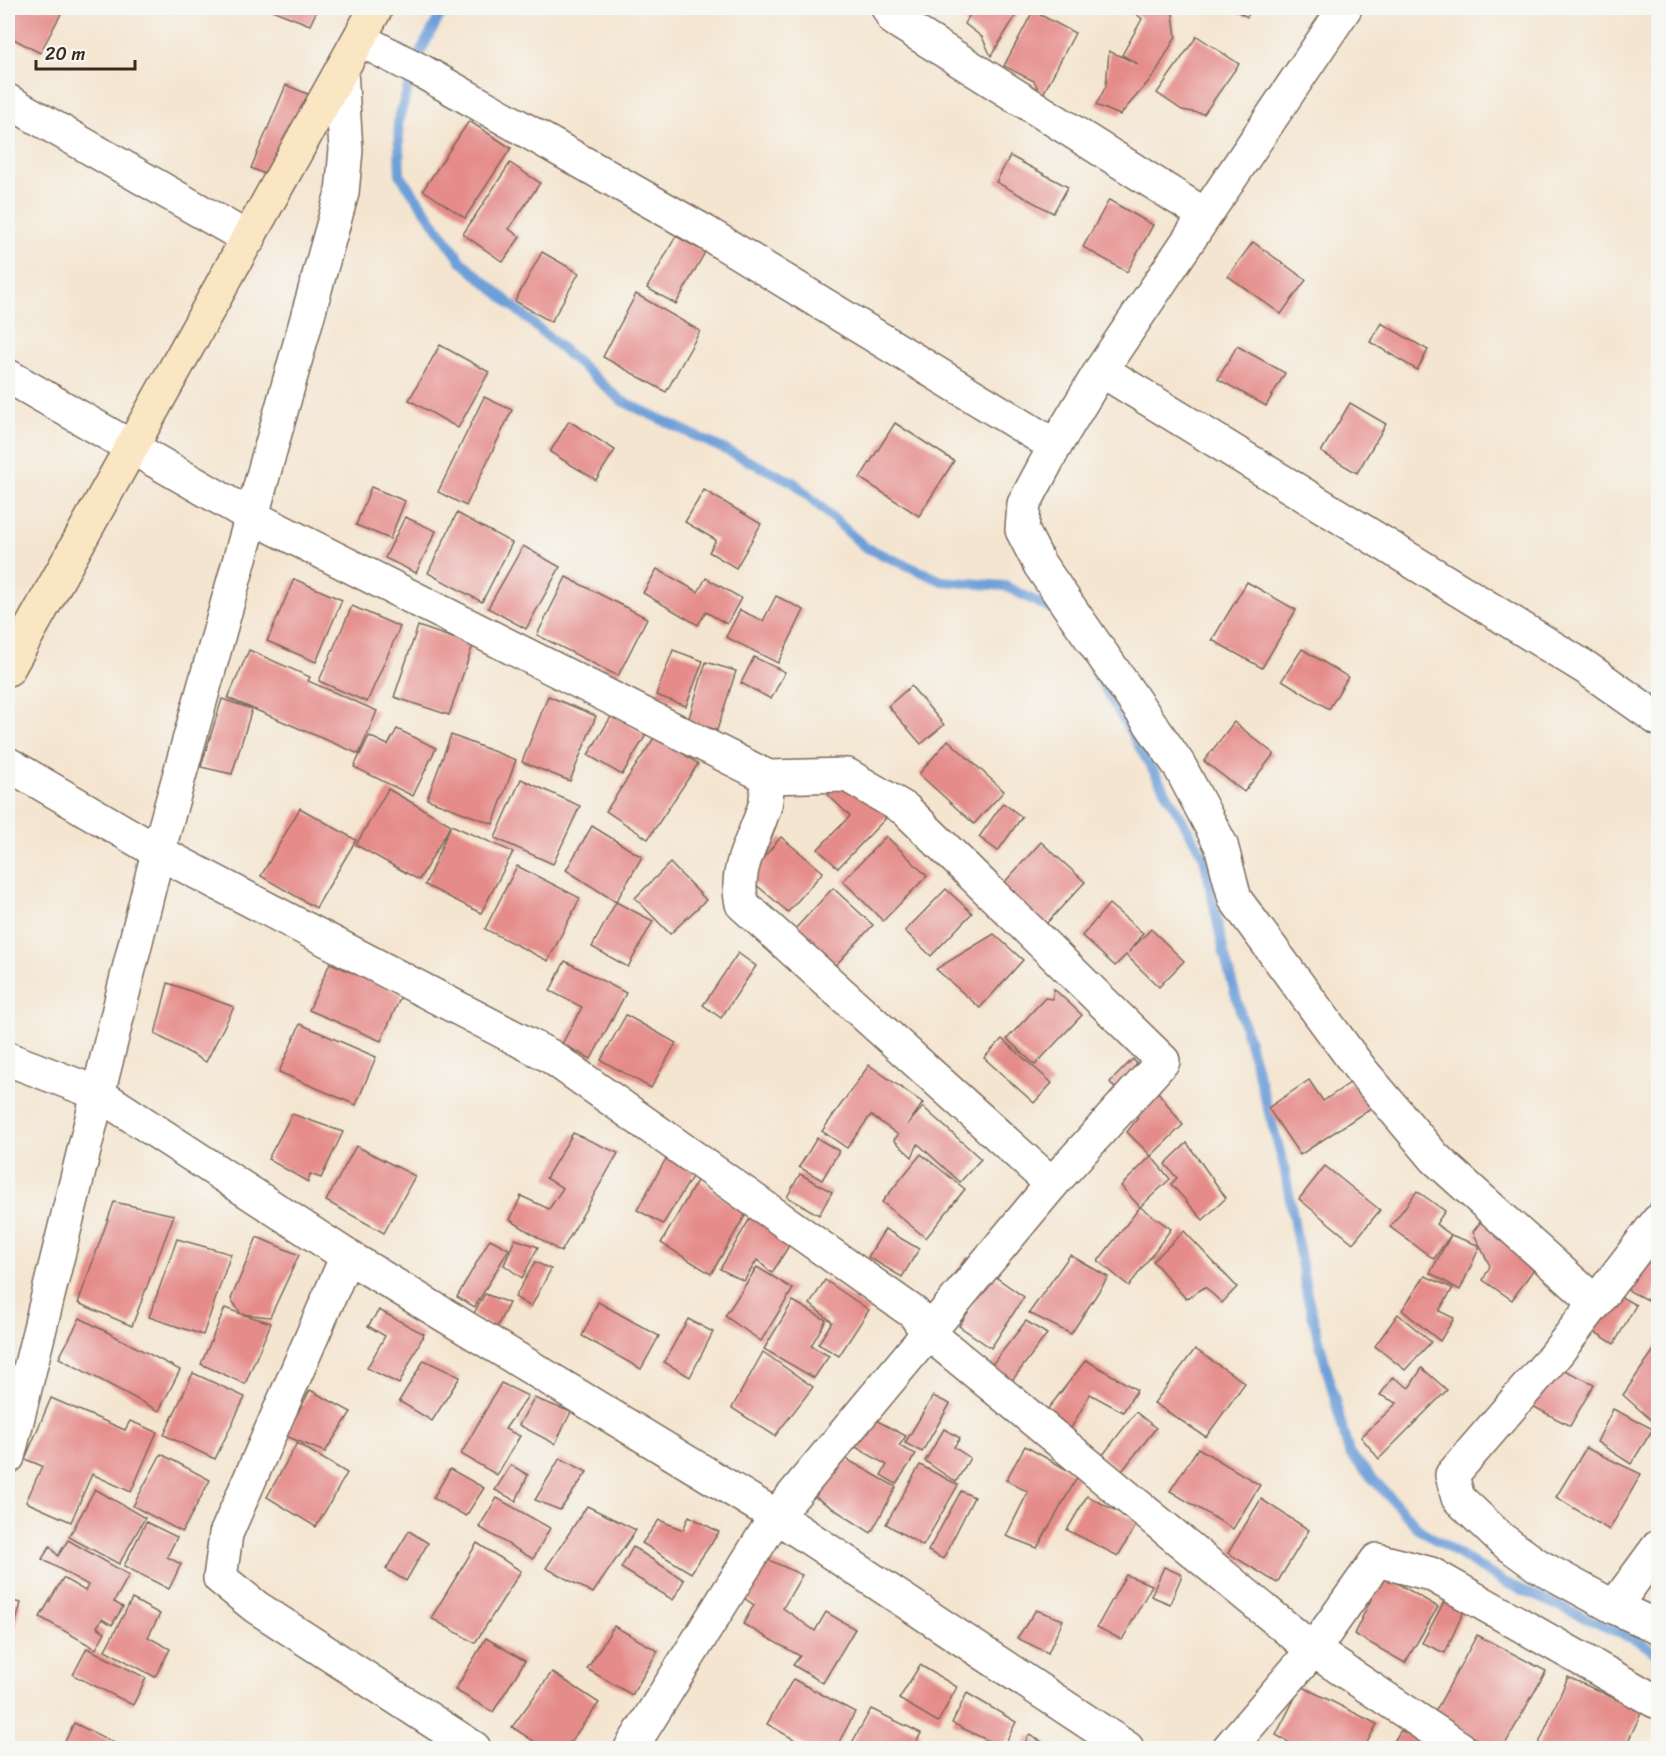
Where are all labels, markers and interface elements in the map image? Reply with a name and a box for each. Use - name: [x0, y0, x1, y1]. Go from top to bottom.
- scale bar: [36, 33, 135, 71]
- text: 20 m: [45, 38, 85, 70]

